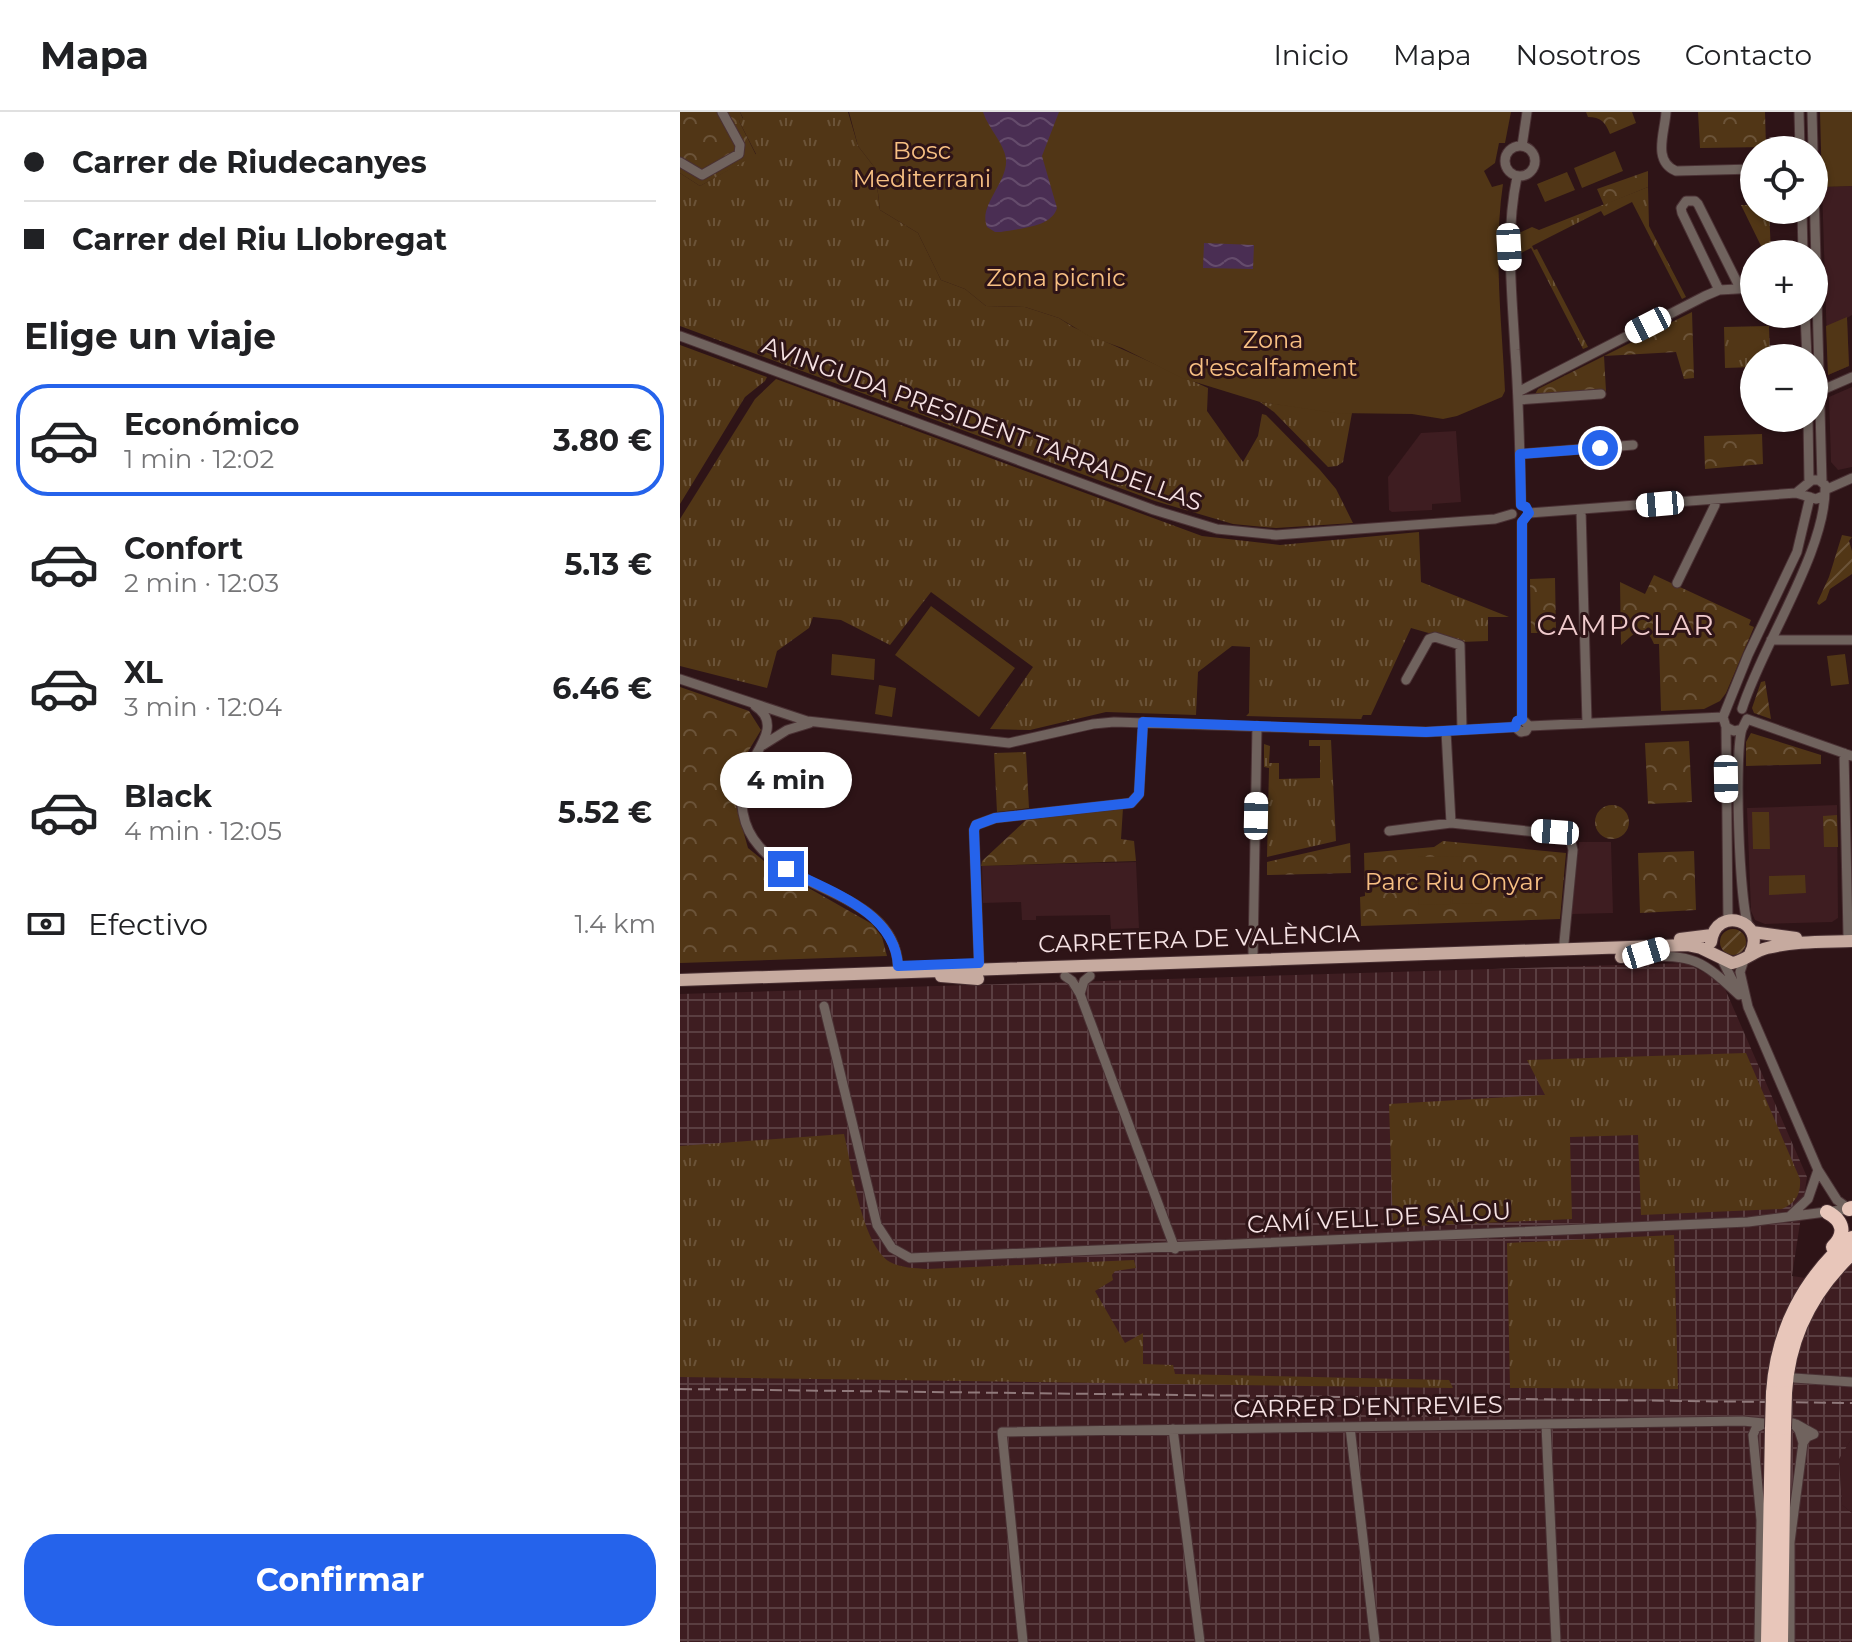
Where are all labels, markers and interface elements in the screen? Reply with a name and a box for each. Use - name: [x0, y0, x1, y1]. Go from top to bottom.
- text: Mapa: [40, 32, 149, 79]
- text: Inicio: [1273, 38, 1349, 72]
- text: Mapa: [1393, 38, 1472, 72]
- text: Nosotros: [1516, 38, 1641, 72]
- text: Contacto: [1685, 38, 1812, 72]
- park label: Bosc Mediterrani: [853, 136, 991, 193]
- map controls: [1740, 136, 1828, 432]
- button: locate: [1740, 136, 1828, 224]
- text: Carrer de Riudecanyes: [72, 144, 427, 181]
- text: Carrer del Riu Llobregat: [72, 221, 447, 258]
- car: [1496, 222, 1522, 272]
- button: +: [1740, 240, 1828, 328]
- park label: Zona picnic: [986, 263, 1126, 292]
- car: [1621, 303, 1675, 347]
- text: Elige un viaje: [24, 314, 276, 358]
- park label: Zona d'escalfament: [1188, 325, 1358, 382]
- street label: AVINGUDA PRESIDENT TARRADELLAS: [758, 330, 1206, 517]
- button: −: [1740, 344, 1828, 432]
- icon: car: [28, 404, 100, 476]
- text: Económico: [124, 406, 299, 443]
- text: 3.80 €: [553, 422, 652, 459]
- route start: [1582, 430, 1618, 466]
- text: 1 min · 12:02: [124, 443, 274, 475]
- car: [1635, 490, 1685, 518]
- icon: car: [28, 528, 100, 600]
- text: Confort: [124, 530, 243, 567]
- text: 5.13 €: [564, 546, 652, 583]
- text: 2 min · 12:03: [124, 567, 279, 599]
- district label: CAMPCLAR: [1537, 608, 1715, 642]
- icon: car: [28, 652, 100, 724]
- text: XL: [124, 654, 163, 691]
- text: 6.46 €: [552, 670, 652, 707]
- text: 3 min · 12:04: [124, 691, 282, 723]
- callout: 4 min: [720, 753, 852, 809]
- car: [1714, 755, 1738, 803]
- text: 4 min: [747, 764, 825, 796]
- icon: car: [28, 776, 100, 848]
- text: Black: [124, 778, 212, 815]
- car: [1244, 792, 1268, 840]
- text: 5.52 €: [558, 794, 652, 831]
- text: 4 min · 12:05: [124, 815, 282, 847]
- car: [1530, 818, 1580, 846]
- route end: [768, 851, 804, 887]
- park label: Parc Riu Onyar: [1365, 867, 1543, 896]
- icon: cash: [24, 902, 68, 946]
- text: Efectivo: [88, 906, 208, 943]
- text: 1.4 km: [574, 908, 656, 940]
- street label: CARRETERA DE VALÈNCIA: [1038, 918, 1361, 959]
- car: [1620, 935, 1672, 971]
- street label: CAMÍ VELL DE SALOU: [1246, 1196, 1512, 1239]
- street label: CARRER D'ENTREVIES: [1233, 1390, 1503, 1423]
- button: Confirmar: [24, 1534, 656, 1626]

